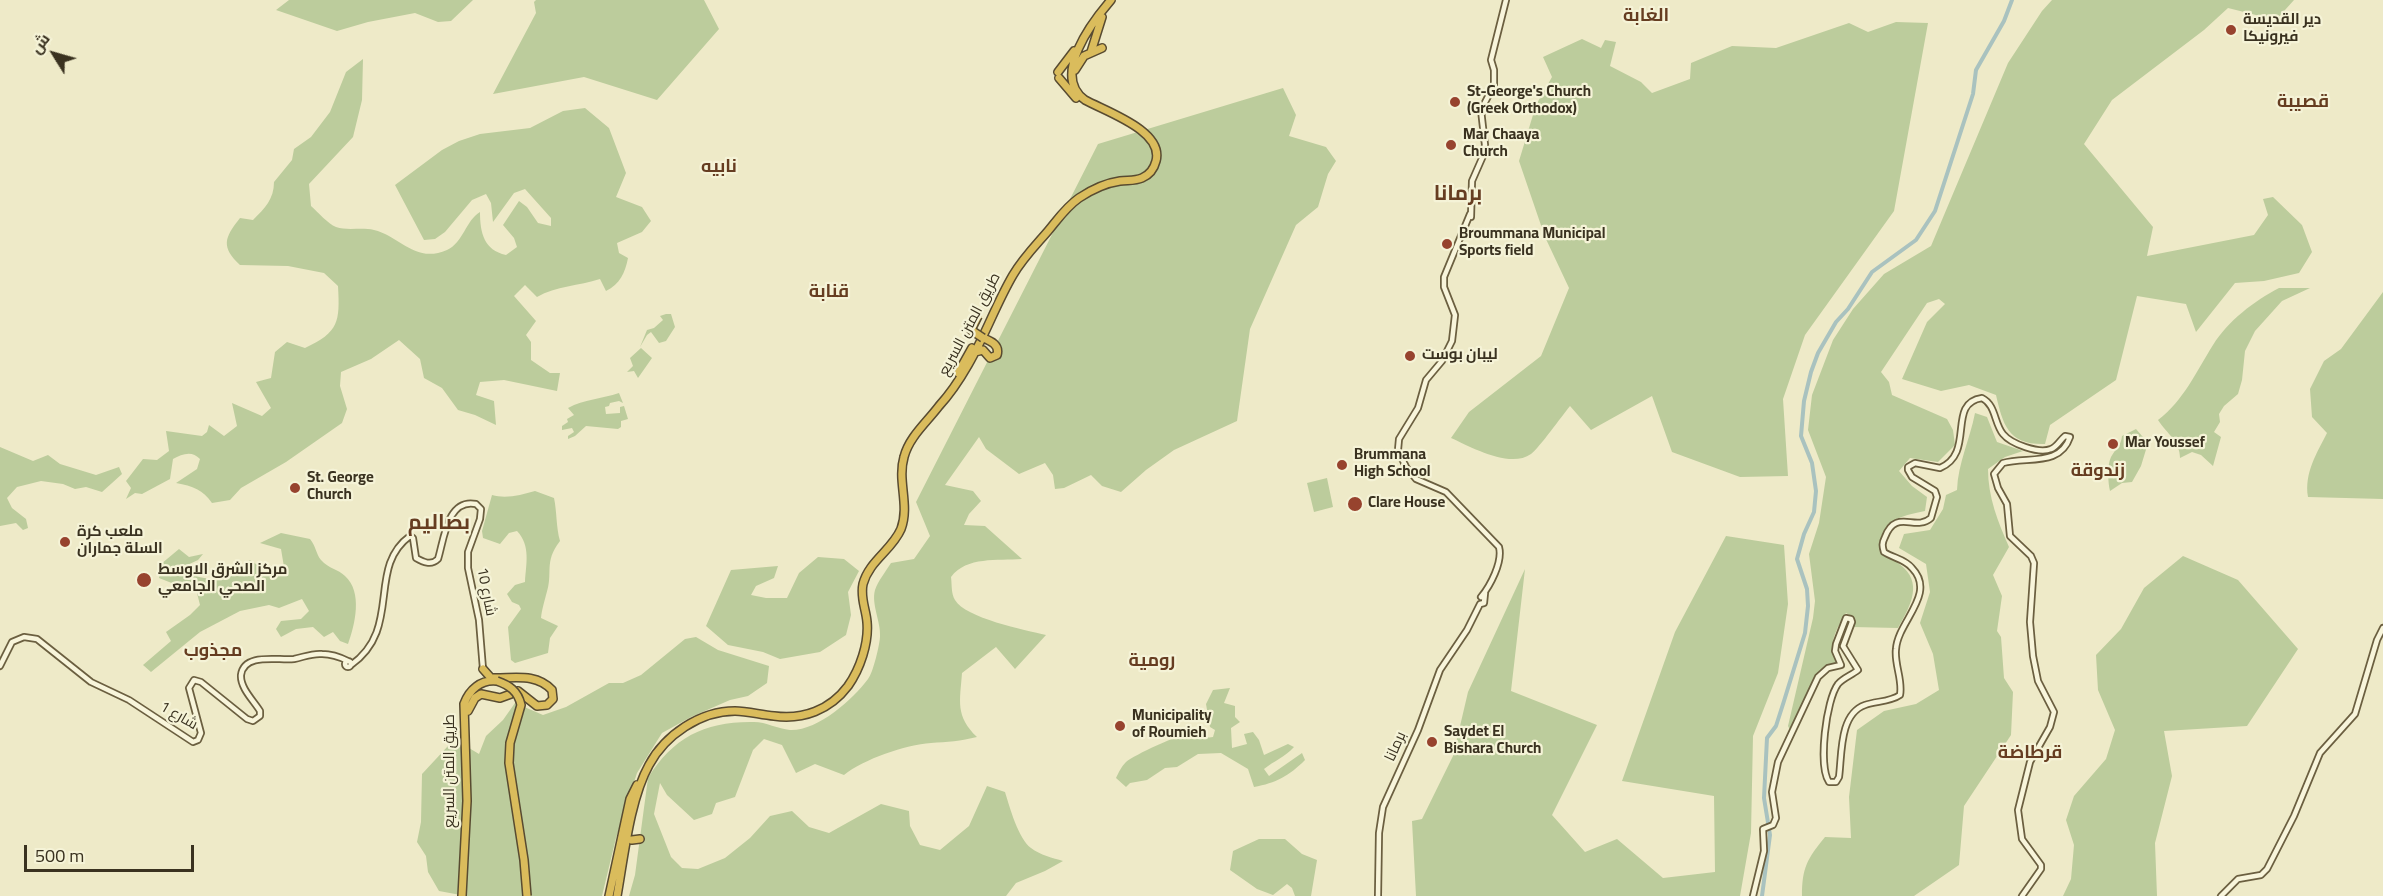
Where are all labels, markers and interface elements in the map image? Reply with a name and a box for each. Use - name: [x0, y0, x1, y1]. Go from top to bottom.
- district label: الغابة: [1623, 6, 1669, 28]
- place label: دير القديسة فيرونيكا: [2243, 12, 2321, 47]
- marker: دير القديسة فيرونيكا: [2224, 23, 2238, 37]
- north arrow: [24, 24, 84, 84]
- text: ش: [21, 26, 58, 60]
- place label: St-George's Church (Greek Orthodox): [1467, 84, 1591, 119]
- district label: قصيبة: [2277, 92, 2329, 114]
- marker: St-George's Church (Greek Orthodox): [1448, 95, 1462, 109]
- place label: Mar Chaaya Church: [1463, 127, 1539, 162]
- marker: Mar Chaaya Church: [1444, 138, 1458, 152]
- district label: نابيه: [701, 157, 737, 179]
- district label: برمانا: [1434, 183, 1482, 209]
- place label: Broummana Municipal Sports field: [1459, 226, 1605, 261]
- marker: Broummana Municipal Sports field: [1440, 237, 1454, 251]
- street label: طريق المتن السريع: [936, 270, 1006, 380]
- district label: قنابة: [809, 282, 849, 304]
- place label: ليبان بوست: [1422, 347, 1498, 365]
- marker: ليبان بوست: [1403, 349, 1417, 363]
- place label: Mar Youssef: [2125, 435, 2205, 453]
- marker: Mar Youssef: [2106, 437, 2120, 451]
- place label: Brummana High School: [1354, 447, 1431, 482]
- marker: Brummana High School: [1335, 458, 1349, 472]
- district label: زندوقة: [2071, 461, 2125, 483]
- place label: St. George Church: [307, 470, 374, 505]
- marker: St. George Church: [288, 481, 302, 495]
- marker: Clare House: [1346, 495, 1364, 513]
- place label: Clare House: [1368, 495, 1445, 513]
- district label: بصاليم: [408, 512, 470, 538]
- place label: ملعب كرة السلة جماران: [77, 524, 163, 559]
- marker: ملعب كرة السلة جماران: [58, 535, 72, 549]
- place label: مركز الشرق الاوسط الصحي الجامعي: [158, 562, 287, 597]
- street label: شارع 10: [471, 566, 499, 618]
- marker: مركز الشرق الاوسط الصحي الجامعي: [135, 571, 153, 589]
- district label: مجذوب: [184, 641, 242, 663]
- district label: رومية: [1129, 651, 1175, 673]
- street label: شارع 1: [156, 699, 200, 735]
- place label: Municipality of Roumieh: [1132, 708, 1212, 743]
- street label: طريق المتن السريع: [442, 714, 460, 828]
- marker: Municipality of Roumieh: [1113, 719, 1127, 733]
- place label: Saydet El Bishara Church: [1444, 724, 1541, 759]
- street label: برمانا: [1382, 729, 1412, 765]
- marker: Saydet El Bishara Church: [1425, 735, 1439, 749]
- district label: قرطاضة: [1998, 743, 2062, 765]
- scale bar: [27, 833, 196, 871]
- text: 500 m: [35, 839, 84, 872]

